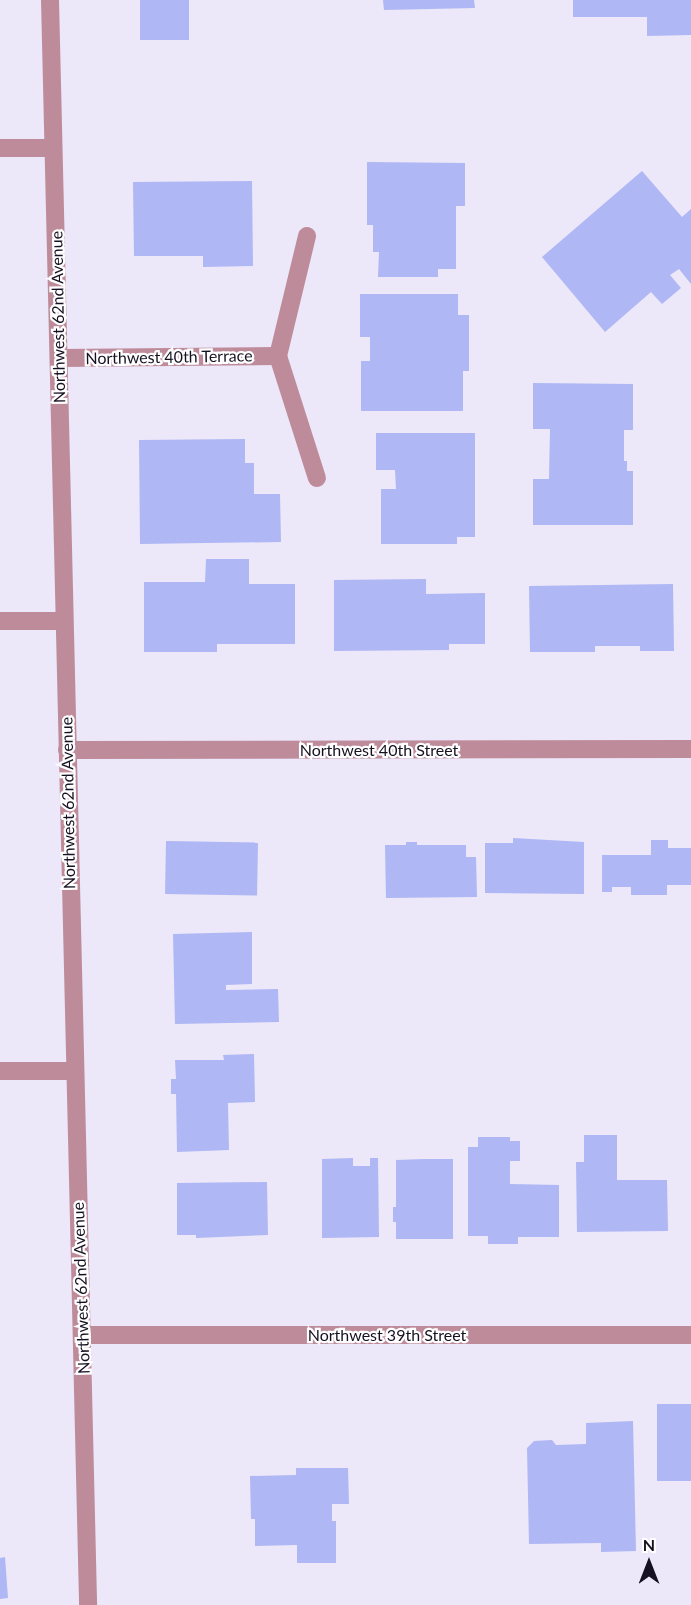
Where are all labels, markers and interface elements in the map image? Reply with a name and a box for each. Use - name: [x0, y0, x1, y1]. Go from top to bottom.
- street label: Northwest 62nd Avenue: [47, 231, 69, 403]
- street label: Northwest 40th Terrace: [85, 346, 253, 368]
- street label: Northwest 62nd Avenue: [57, 717, 79, 889]
- street label: Northwest 40th Street: [300, 740, 458, 760]
- street label: Northwest 62nd Avenue: [68, 1201, 94, 1375]
- street label: Northwest 39th Street: [308, 1325, 466, 1345]
- north arrow: [619, 1533, 679, 1593]
- text: N: [643, 1535, 655, 1554]

